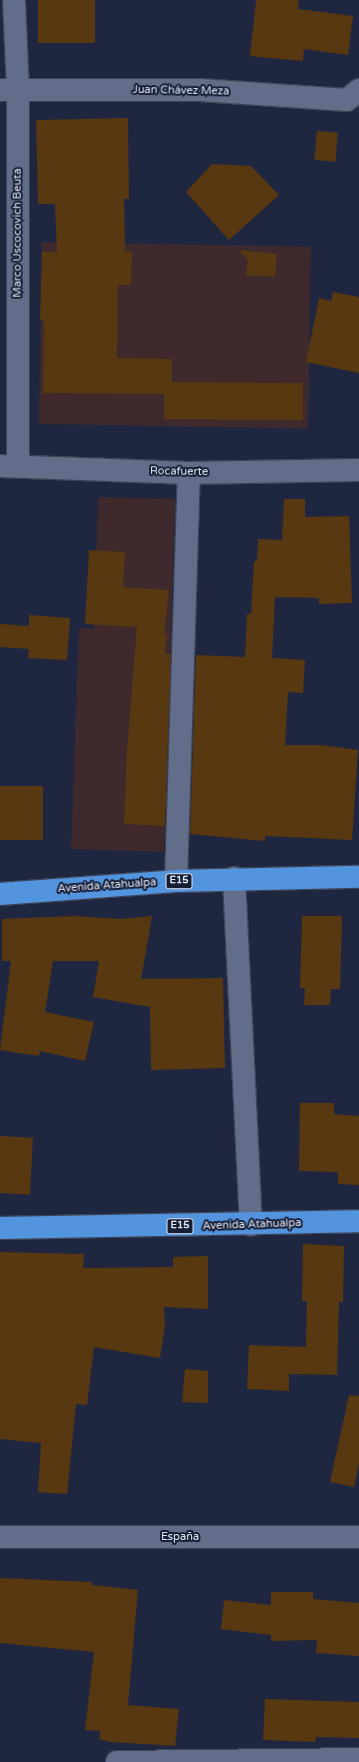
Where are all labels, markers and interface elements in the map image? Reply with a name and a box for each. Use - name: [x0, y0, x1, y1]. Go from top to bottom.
- street label: Juan Chávez Meza: [133, 84, 229, 98]
- street label: Marco Uscocovich Beuta: [11, 168, 25, 298]
- street label: Rocafuerte: [150, 465, 208, 479]
- road number: E15: [165, 873, 193, 889]
- street label: Avenida Atahualpa: [57, 876, 157, 896]
- street label: Avenida Atahualpa: [202, 1217, 302, 1233]
- road number: E15: [166, 1218, 194, 1234]
- street label: España: [161, 1530, 199, 1544]

